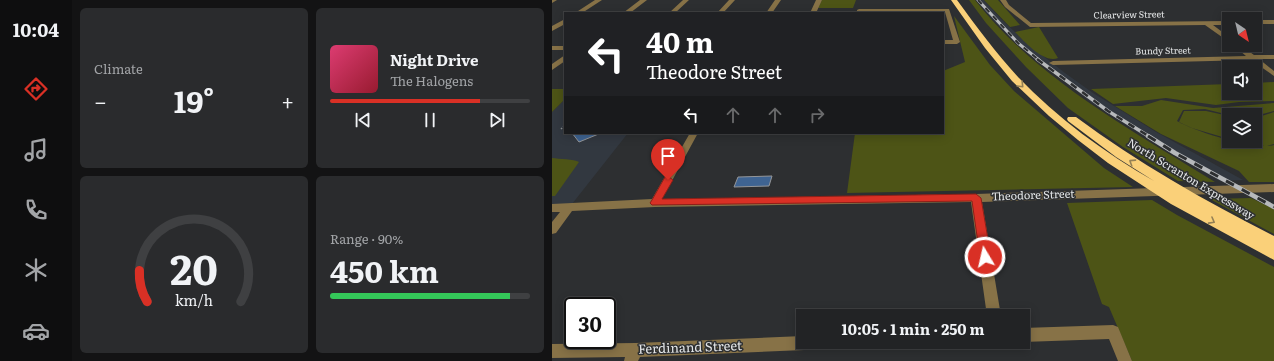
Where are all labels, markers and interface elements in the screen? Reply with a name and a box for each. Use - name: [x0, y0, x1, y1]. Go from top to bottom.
- street label: Clearview Street: [1093, 6, 1165, 22]
- north arrow: [1222, 12, 1262, 52]
- map controls: [1222, 12, 1262, 148]
- text: 10:04: [13, 16, 59, 43]
- text: 40 m: [646, 20, 714, 62]
- icon: left: [580, 28, 632, 80]
- street label: Bundy Street: [1135, 43, 1191, 57]
- text: Night Drive: [390, 48, 479, 71]
- text: Theodore Street: [646, 58, 782, 85]
- text: Climate: [94, 59, 143, 78]
- button: sound: [1222, 60, 1262, 100]
- text: The Halogens: [390, 71, 473, 90]
- icon: directions: [22, 75, 50, 103]
- text: 19°: [174, 78, 214, 122]
- one-way arrow: [1016, 80, 1024, 88]
- text: −: [94, 84, 107, 117]
- text: +: [281, 84, 294, 117]
- icon: left: [680, 104, 702, 126]
- icon: ahead: [722, 104, 744, 126]
- icon: ahead: [764, 104, 786, 126]
- icon: right: [806, 104, 828, 126]
- button: layers: [1222, 108, 1262, 148]
- icon: previous: [352, 109, 374, 131]
- icon: pause: [419, 109, 441, 131]
- icon: next: [486, 109, 508, 131]
- street label: North Scranton Expressway: [1125, 134, 1259, 223]
- icon: music: [22, 136, 50, 164]
- pin: [651, 139, 685, 180]
- icon: arrive: [657, 145, 679, 167]
- one-way arrow: [1129, 159, 1136, 167]
- street label: Theodore Street: [991, 185, 1075, 203]
- icon: phone: [22, 196, 50, 224]
- one-way arrow: [1208, 217, 1216, 224]
- text: Range · 90%: [330, 229, 403, 248]
- text: 20: [170, 236, 218, 298]
- position arrow: [964, 236, 1006, 278]
- text: 450 km: [330, 248, 439, 292]
- icon: climate: [22, 256, 50, 284]
- text: km/h: [175, 289, 214, 310]
- speed limit sign: 30: [564, 297, 616, 349]
- icon: car: [22, 317, 50, 345]
- text: 10:05 · 1 min · 250 m: [841, 317, 985, 340]
- street label: Ferdinand Street: [638, 335, 743, 358]

